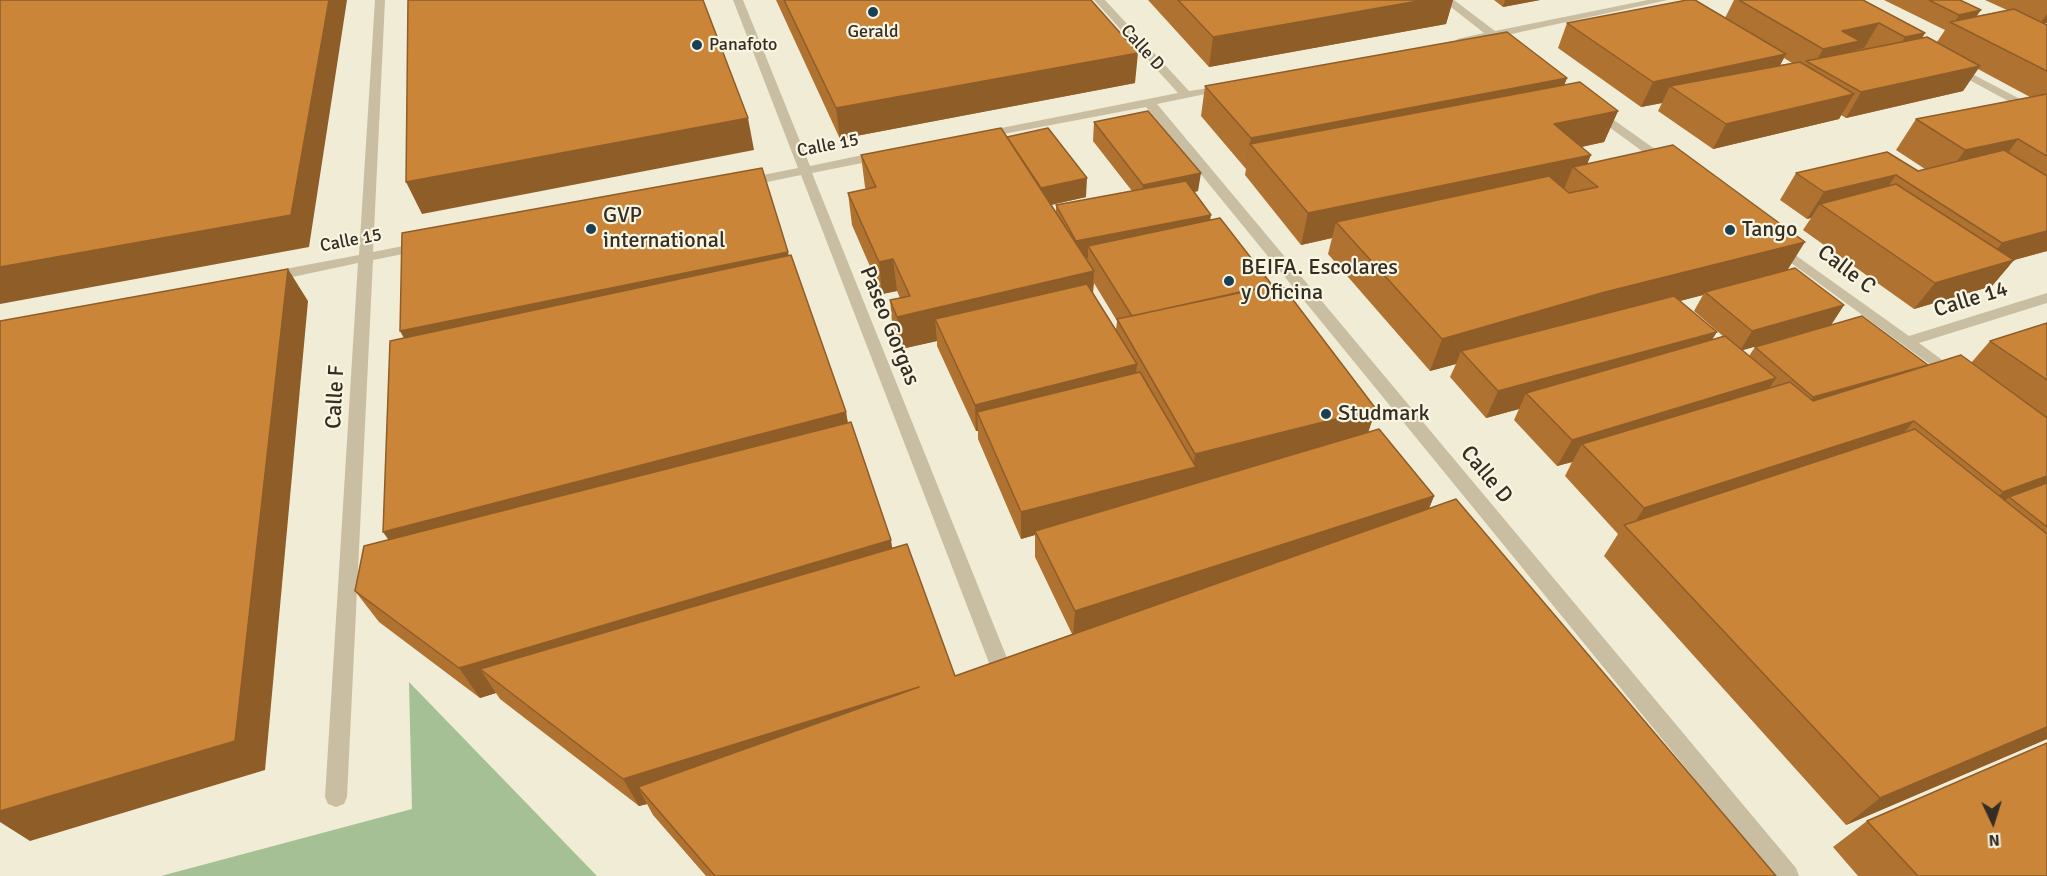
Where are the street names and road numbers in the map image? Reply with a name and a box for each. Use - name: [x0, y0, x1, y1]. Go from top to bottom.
- street label: Calle D: [1116, 20, 1168, 76]
- street label: Calle 15: [795, 129, 861, 163]
- street label: Calle 15: [318, 224, 384, 258]
- street label: Calle C: [1812, 240, 1880, 300]
- street label: Paseo Gorgas: [853, 263, 925, 389]
- street label: Calle 14: [1931, 276, 2011, 324]
- street label: Calle F: [321, 364, 351, 430]
- street label: Calle D: [1454, 441, 1518, 509]

